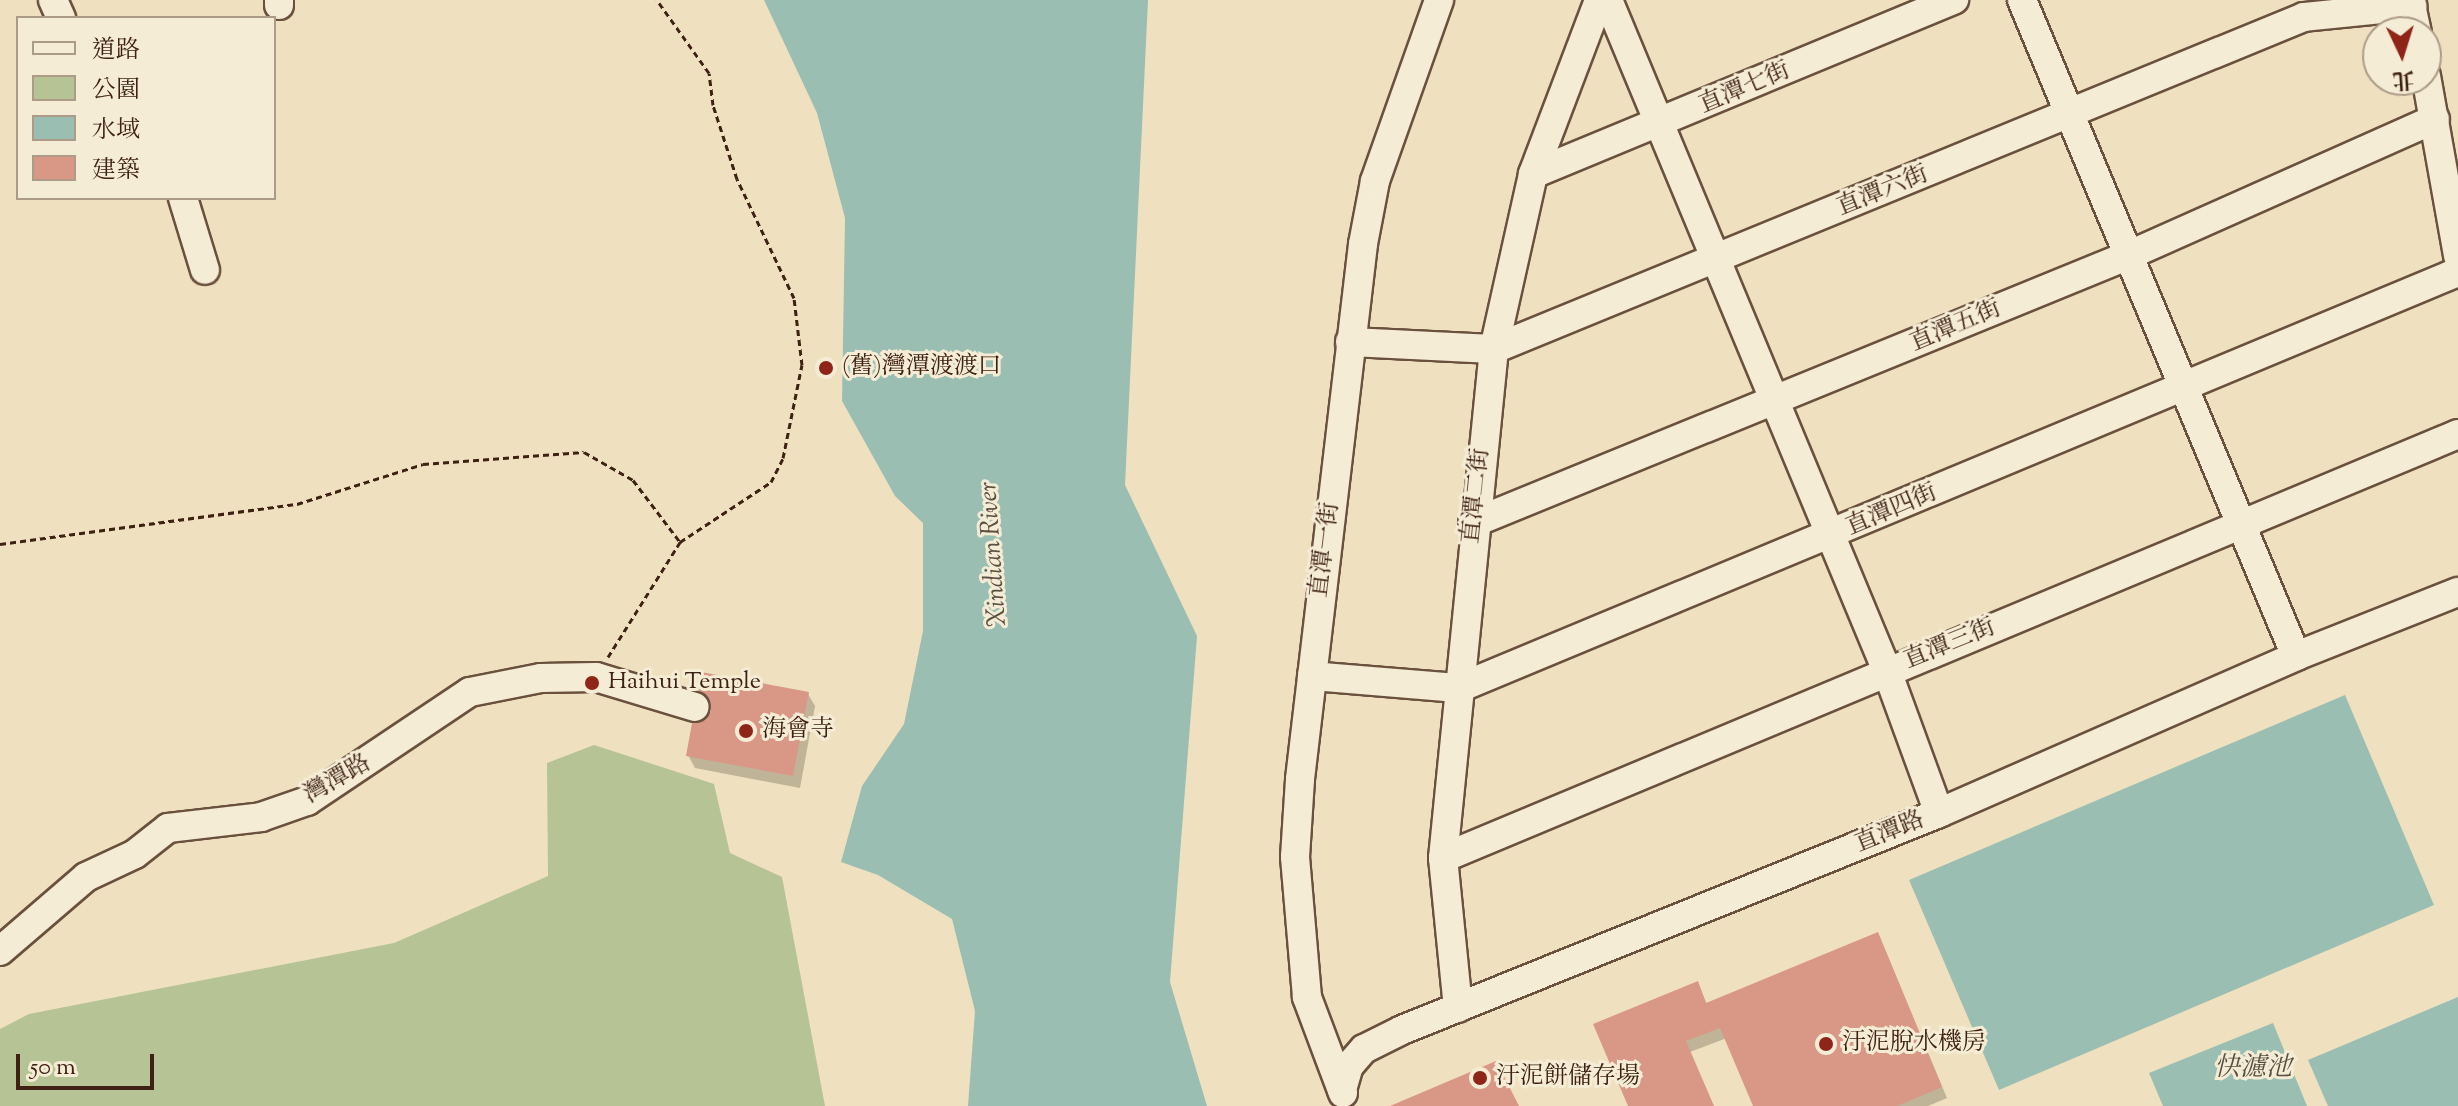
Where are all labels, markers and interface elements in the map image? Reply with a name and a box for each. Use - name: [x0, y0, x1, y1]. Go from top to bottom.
- legend: [16, 16, 276, 200]
- north arrow: [2362, 16, 2442, 96]
- text: 道路: [92, 34, 140, 68]
- street label: 直潭七街: [1695, 57, 1795, 121]
- text: 北: [2391, 61, 2416, 95]
- text: 公園: [92, 74, 140, 108]
- text: 水域: [92, 114, 140, 148]
- text: 建築: [92, 154, 140, 188]
- street label: 直潭六街: [1833, 161, 1933, 223]
- street label: 直潭五街: [1906, 295, 2006, 359]
- place label: (舊)灣潭渡渡口: [842, 354, 1002, 382]
- marker: (舊)灣潭渡渡口: [817, 359, 835, 377]
- street label: 直潭二街: [1458, 447, 1496, 545]
- street label: 直潭四街: [1842, 479, 1942, 543]
- water label: Xindian River: [973, 481, 1015, 627]
- street label: 直潭一街: [1306, 501, 1346, 599]
- street label: 直潭三街: [1900, 614, 2000, 676]
- place label: Haihui Temple: [608, 669, 761, 697]
- marker: Haihui Temple: [583, 674, 601, 692]
- place label: 海會寺: [762, 717, 834, 745]
- marker: 海會寺: [737, 722, 755, 740]
- street label: 灣潭路: [300, 750, 376, 810]
- street label: 直潭路: [1851, 806, 1929, 860]
- place label: 汙泥脫水機房: [1842, 1030, 1986, 1058]
- marker: 汙泥脫水機房: [1817, 1035, 1835, 1053]
- scale bar: [20, 1038, 158, 1088]
- text: 50 m: [30, 1051, 76, 1085]
- water label: 快濾池: [2214, 1053, 2292, 1085]
- place label: 汙泥餅儲存場: [1496, 1064, 1640, 1092]
- marker: 汙泥餅儲存場: [1471, 1069, 1489, 1087]

